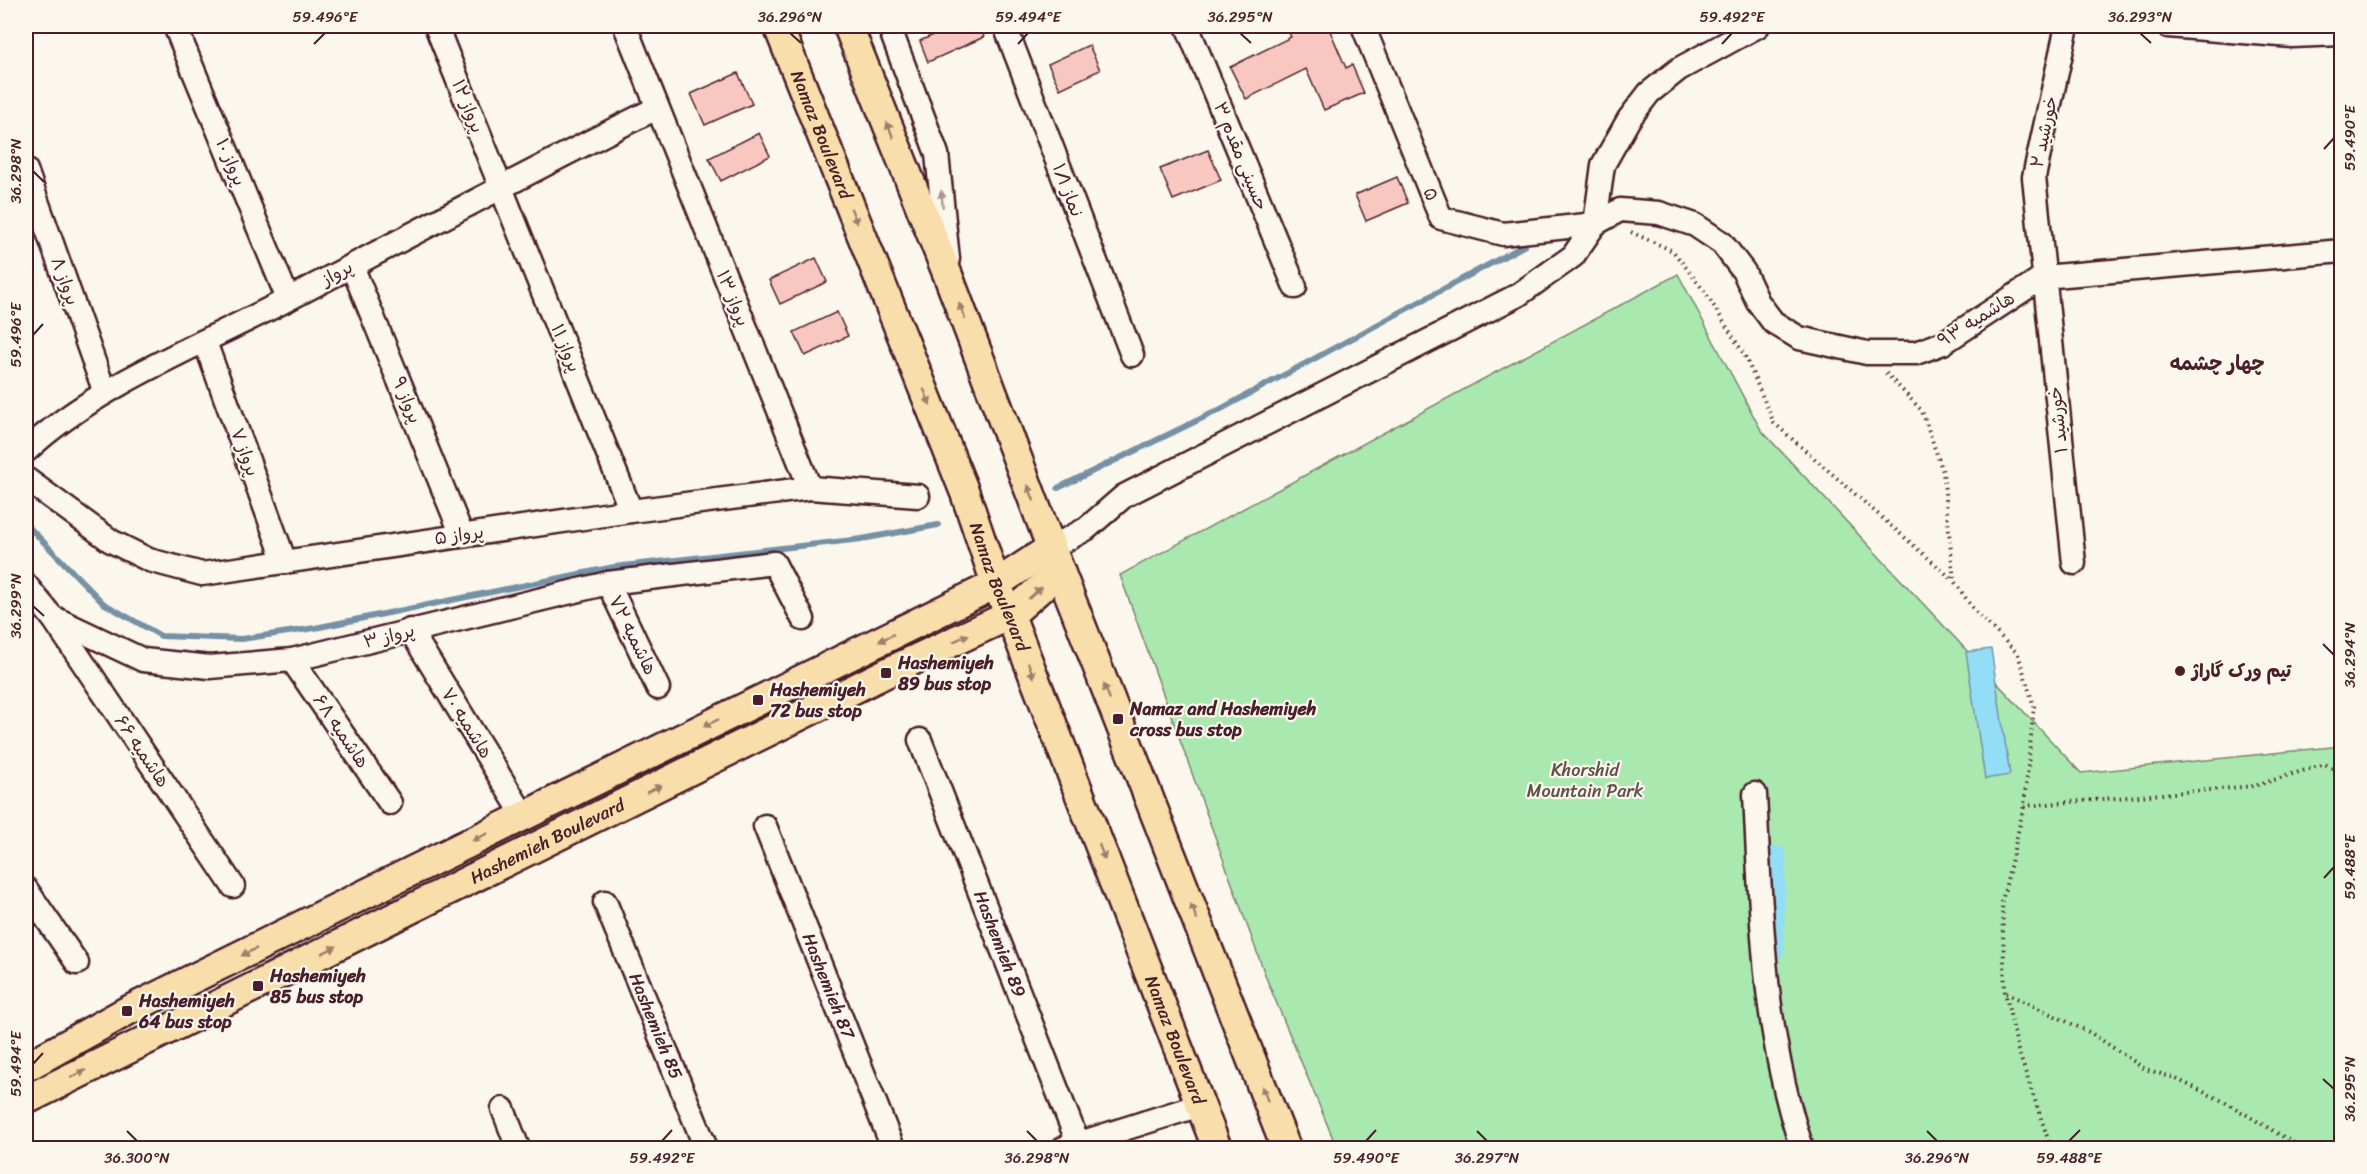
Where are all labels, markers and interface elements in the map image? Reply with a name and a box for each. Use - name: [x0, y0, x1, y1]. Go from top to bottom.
- text: 59.496°E: [293, 4, 359, 30]
- text: 36.296°N: [758, 4, 823, 30]
- text: 59.494°E: [995, 4, 1062, 30]
- text: 36.295°N: [1207, 4, 1273, 30]
- text: 59.492°E: [1700, 4, 1766, 30]
- text: 36.293°N: [2108, 4, 2173, 30]
- street label: Namaz Boulevard: [781, 65, 862, 205]
- street label: پرواز ۱۲: [443, 74, 493, 138]
- street label: خورشید ۲: [2021, 93, 2067, 171]
- street label: حسینی مقدم ۳: [1205, 97, 1277, 215]
- text: 59.490°E: [2337, 103, 2363, 171]
- one-way arrow: [885, 120, 895, 138]
- street label: پرواز ۱۰: [207, 133, 255, 191]
- text: 36.298°N: [3, 138, 29, 204]
- street label: نماز ۱/۱: [1043, 158, 1093, 222]
- street label: ۵: [1414, 182, 1448, 206]
- one-way arrow: [937, 190, 947, 209]
- one-way arrow: [849, 208, 859, 226]
- street label: پرواز: [313, 251, 359, 296]
- street label: پرواز ۸: [41, 252, 89, 310]
- street label: پرواز ۱۳: [707, 265, 759, 331]
- street label: هاشمیه ۹۳: [1931, 282, 2021, 356]
- text: 59.496°E: [3, 301, 29, 367]
- one-way arrow: [957, 302, 966, 320]
- street label: پرواز ۱۱: [542, 319, 590, 377]
- district label: چهار چشمه: [2169, 346, 2265, 381]
- street label: پرواز ۹: [383, 372, 431, 428]
- street label: خورشید ۱: [2039, 385, 2077, 455]
- one-way arrow: [922, 389, 932, 407]
- street label: پرواز ۷: [221, 423, 269, 481]
- one-way arrow: [1025, 484, 1035, 502]
- street label: پرواز ۵: [432, 516, 486, 554]
- street label: Namaz Boulevard: [960, 518, 1039, 658]
- text: 36.299°N: [3, 573, 29, 639]
- one-way arrow: [1027, 587, 1042, 600]
- street label: هاشمیه ۷۲: [600, 589, 666, 681]
- street label: پرواز ۳: [360, 614, 418, 658]
- text: 36.294°N: [2337, 622, 2363, 688]
- one-way arrow: [878, 633, 895, 642]
- one-way arrow: [952, 634, 969, 643]
- place label: Hashemiyeh 89 bus stop: [897, 647, 994, 700]
- place label: تیم ورک گاراژ: [2190, 655, 2292, 687]
- one-way arrow: [1027, 661, 1036, 679]
- marker: تیم ورک گاراژ: [2173, 664, 2187, 678]
- marker: Hashemiyeh 89 bus stop: [879, 666, 893, 680]
- place label: Hashemiyeh 72 bus stop: [769, 674, 866, 727]
- street label: هاشمیه ۷۰: [432, 681, 502, 765]
- one-way arrow: [1102, 683, 1112, 701]
- street label: هاشمیه ۶۸: [304, 687, 378, 775]
- marker: Hashemiyeh 72 bus stop: [751, 693, 765, 707]
- place label: Namaz and Hashemiyeh cross bus stop: [1129, 693, 1317, 746]
- street label: هاشمیه ۶۶: [106, 708, 178, 794]
- marker: Namaz and Hashemiyeh cross bus stop: [1111, 712, 1125, 726]
- one-way arrow: [703, 718, 720, 728]
- park label: Khorshid Mountain Park: [1527, 754, 1644, 807]
- one-way arrow: [645, 784, 662, 793]
- street label: Hashemieh Boulevard: [464, 788, 632, 893]
- one-way arrow: [471, 833, 488, 842]
- text: 59.488°E: [2337, 833, 2363, 900]
- one-way arrow: [1097, 843, 1107, 861]
- street label: Hashemieh 89: [964, 885, 1035, 1002]
- one-way arrow: [1189, 903, 1199, 921]
- street label: Hashemieh 87: [793, 928, 865, 1045]
- one-way arrow: [320, 946, 337, 955]
- one-way arrow: [240, 947, 257, 956]
- place label: Hashemiyeh 85 bus stop: [269, 960, 366, 1013]
- street label: Hashemieh 85: [620, 968, 692, 1084]
- street label: Namaz Boulevard: [1135, 970, 1215, 1111]
- marker: Hashemiyeh 85 bus stop: [251, 979, 265, 993]
- place label: Hashemiyeh 64 bus stop: [138, 985, 235, 1038]
- marker: Hashemiyeh 64 bus stop: [120, 1004, 134, 1018]
- text: 59.494°E: [3, 1030, 29, 1097]
- text: 36.295°N: [2337, 1056, 2363, 1122]
- one-way arrow: [70, 1069, 87, 1078]
- one-way arrow: [1260, 1085, 1269, 1103]
- text: 36.300°N: [104, 1145, 170, 1171]
- text: 59.492°E: [630, 1145, 696, 1171]
- text: 36.298°N: [1004, 1145, 1070, 1171]
- text: 59.490°E: [1333, 1145, 1401, 1171]
- text: 36.297°N: [1455, 1145, 1520, 1171]
- text: 36.296°N: [1905, 1145, 1970, 1171]
- text: 59.488°E: [2036, 1145, 2103, 1171]

